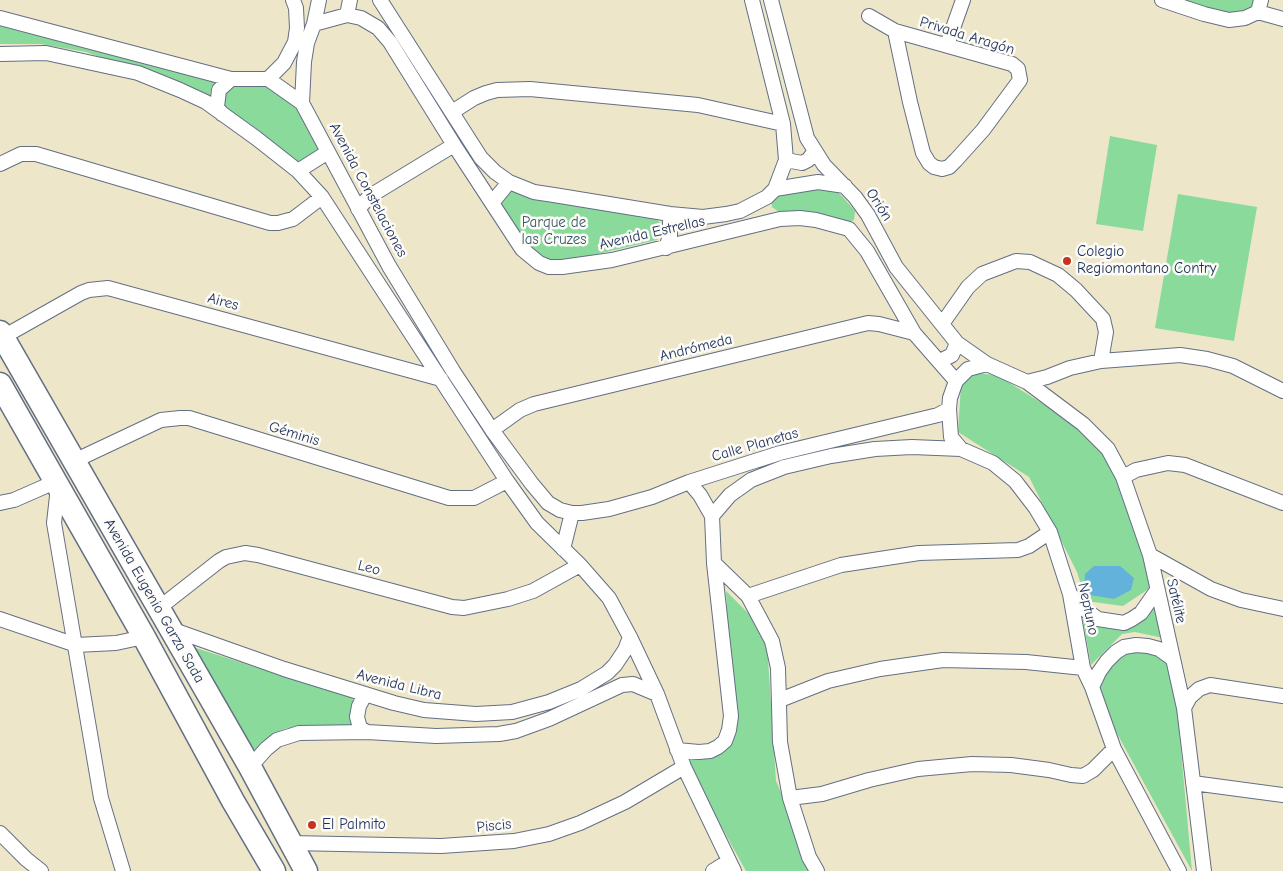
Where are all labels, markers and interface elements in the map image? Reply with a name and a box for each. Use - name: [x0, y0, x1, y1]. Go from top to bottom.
- street label: Privada Aragón: [917, 13, 1017, 59]
- street label: Avenida Constelaciones: [325, 120, 411, 260]
- street label: Orión: [862, 185, 896, 225]
- street label: Avenida Estrellas: [597, 212, 707, 254]
- park label: Parque de las Cruzes: [521, 214, 587, 249]
- place label: Colegio Regiomontano Contry: [1077, 243, 1216, 278]
- marker: Colegio Regiomontano Contry: [1061, 255, 1073, 267]
- street label: Aires: [205, 289, 241, 315]
- street label: Andrómeda: [658, 330, 734, 366]
- street label: Géminis: [267, 418, 321, 450]
- street label: Calle Planetas: [710, 424, 800, 466]
- street label: Avenida Eugenio Garza Sada: [100, 516, 208, 686]
- street label: Leo: [356, 556, 382, 580]
- street label: Satélite: [1162, 577, 1190, 625]
- street label: Neptuno: [1074, 581, 1102, 637]
- street label: Avenida Libra: [355, 666, 443, 704]
- street label: Piscis: [476, 815, 512, 837]
- place label: El Palmito: [322, 816, 386, 834]
- marker: El Palmito: [306, 819, 318, 831]

